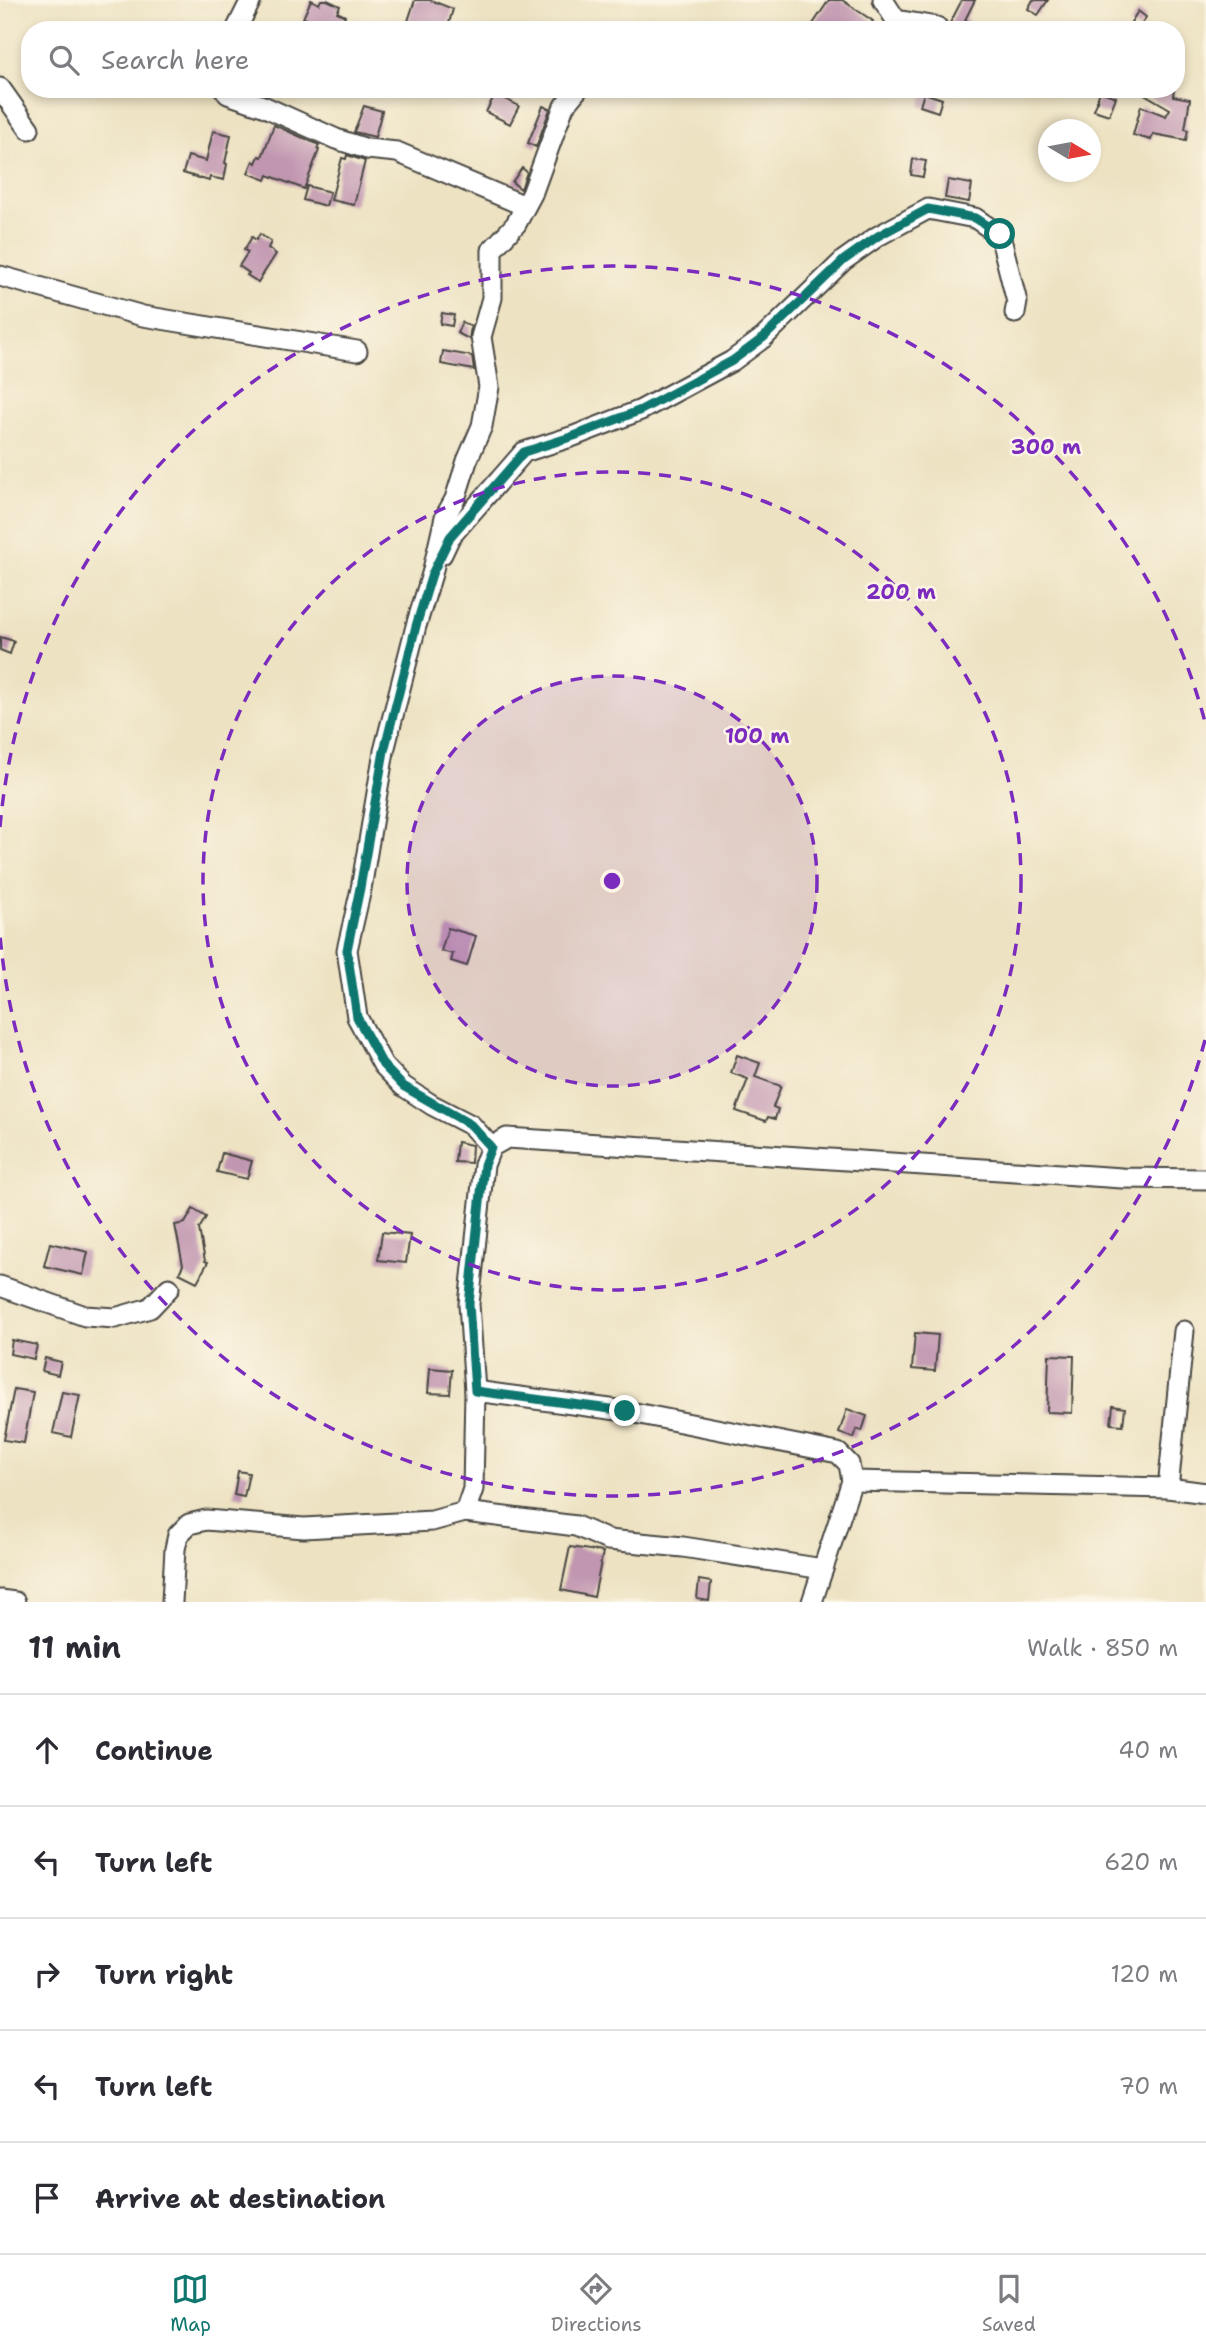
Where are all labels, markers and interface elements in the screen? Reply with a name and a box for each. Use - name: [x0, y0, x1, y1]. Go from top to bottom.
- search box: [21, 21, 1185, 98]
- icon: search: [45, 41, 83, 79]
- text: Search here: [101, 42, 250, 77]
- north arrow: [1038, 119, 1101, 182]
- route start: [984, 218, 1015, 249]
- text: 300 m: [1011, 433, 1081, 461]
- text: 200 m: [866, 578, 936, 606]
- text: 100 m: [725, 722, 789, 750]
- centre of rings: [600, 869, 624, 893]
- route end: [609, 1395, 640, 1426]
- text: 11 min: [28, 1627, 121, 1668]
- text: Walk · 850 m: [1027, 1633, 1178, 1663]
- icon: ahead: [28, 1731, 66, 1769]
- text: Continue: [95, 1733, 213, 1768]
- text: 40 m: [1118, 1735, 1178, 1765]
- icon: left: [28, 1843, 66, 1881]
- text: Turn left: [95, 1845, 212, 1880]
- text: 620 m: [1104, 1847, 1178, 1877]
- icon: right: [28, 1955, 66, 1993]
- text: Turn right: [95, 1957, 233, 1992]
- text: 120 m: [1110, 1959, 1178, 1989]
- icon: left: [28, 2067, 66, 2105]
- text: Turn left: [95, 2069, 212, 2104]
- text: 70 m: [1119, 2071, 1178, 2101]
- icon: arrive: [28, 2179, 66, 2217]
- text: Arrive at destination: [95, 2181, 385, 2216]
- tab: Map: [170, 2270, 211, 2337]
- tab: Directions: [551, 2270, 642, 2337]
- tab: Saved: [982, 2270, 1036, 2337]

